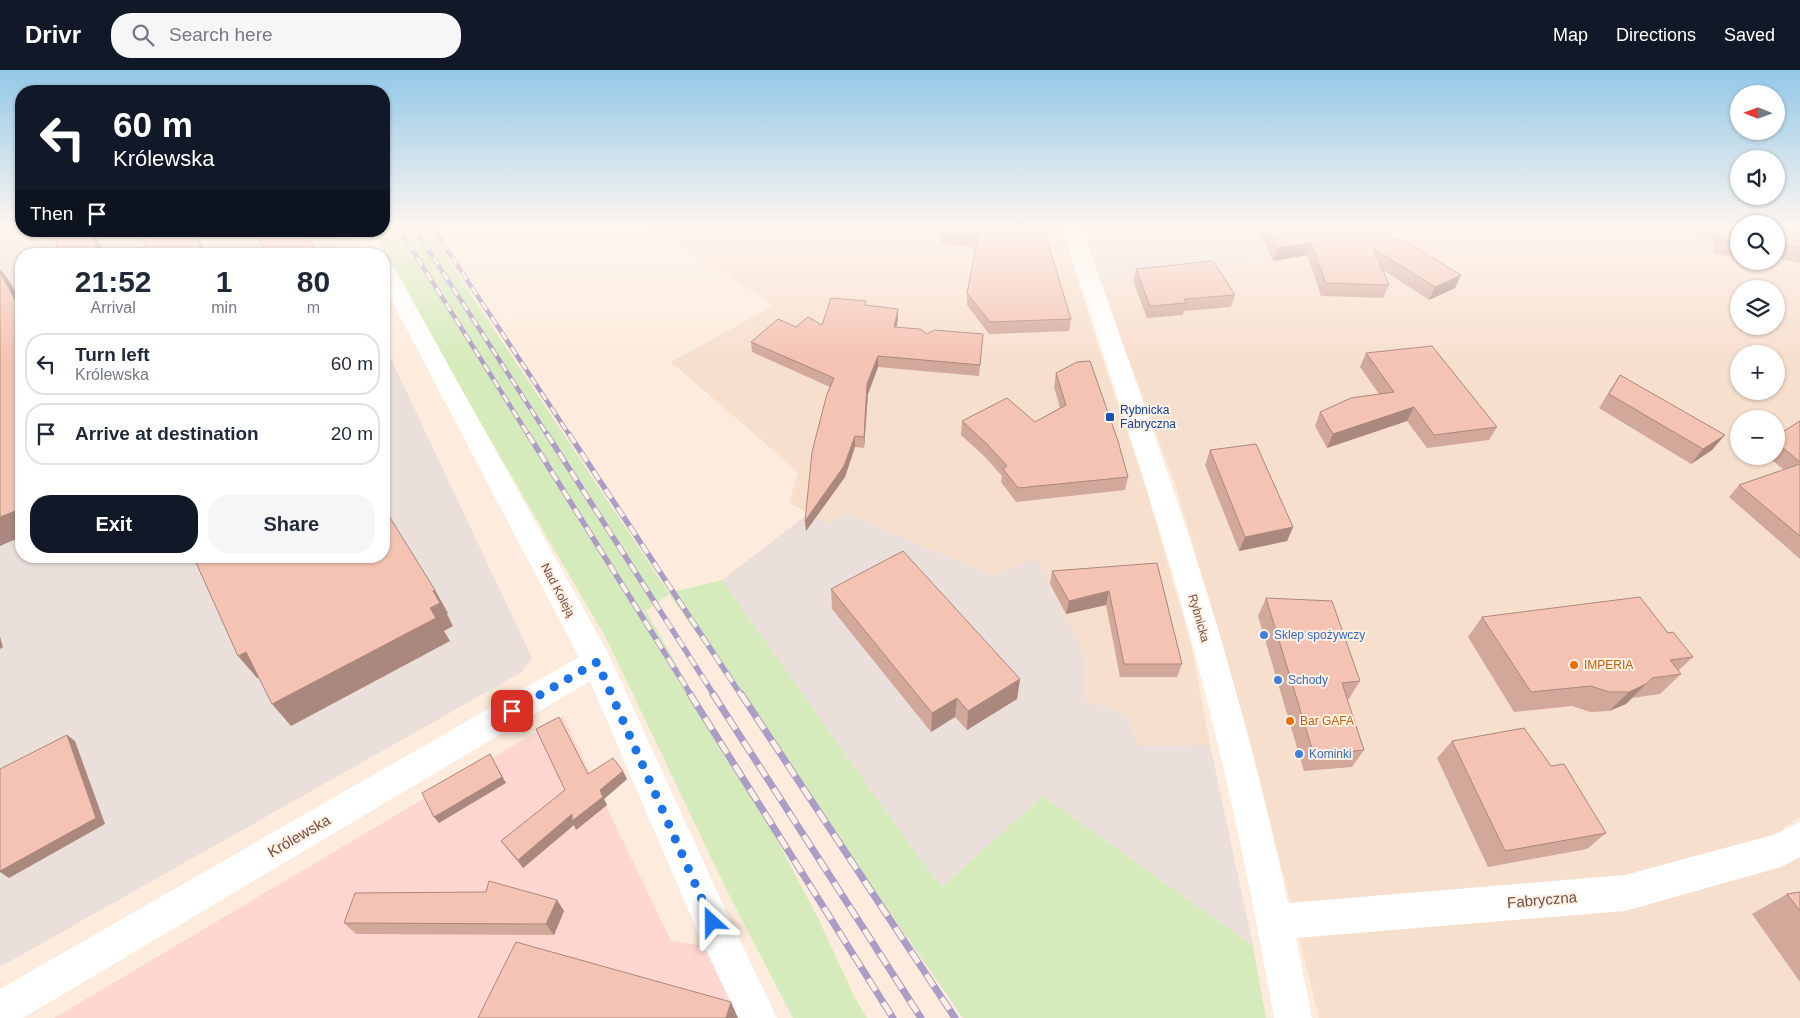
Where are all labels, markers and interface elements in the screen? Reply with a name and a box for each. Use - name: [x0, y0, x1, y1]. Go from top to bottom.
- search box: [111, 13, 461, 58]
- text: Drivr: [25, 21, 81, 48]
- icon: search: [129, 21, 157, 49]
- text: Search here: [169, 24, 273, 45]
- text: Map: [1553, 25, 1588, 45]
- text: Directions: [1616, 25, 1696, 45]
- text: Saved: [1724, 25, 1775, 45]
- north arrow: [1730, 85, 1785, 140]
- map controls: [1730, 85, 1785, 465]
- icon: left: [30, 105, 95, 170]
- text: 60 m: [113, 105, 193, 144]
- text: Królewska: [113, 146, 214, 171]
- button: sound: [1730, 150, 1785, 205]
- icon: arrive: [83, 200, 111, 228]
- text: Then: [30, 203, 73, 224]
- button: search: [1730, 215, 1785, 270]
- text: 21:52: [75, 265, 152, 298]
- text: 1: [216, 265, 233, 298]
- text: 80: [297, 265, 330, 298]
- button: layers: [1730, 280, 1785, 335]
- text: Arrival: [90, 299, 136, 316]
- text: min: [211, 299, 237, 316]
- text: m: [307, 299, 320, 316]
- text: Turn left: [75, 344, 150, 365]
- button: +: [1730, 345, 1785, 400]
- icon: left: [32, 350, 60, 378]
- text: 60 m: [331, 353, 373, 374]
- text: Królewska: [75, 366, 149, 383]
- place label: Rybnicka Fabryczna: [1120, 403, 1176, 431]
- button: −: [1730, 410, 1785, 465]
- marker: Rybnicka Fabryczna: [1104, 411, 1116, 423]
- icon: arrive: [32, 420, 60, 448]
- text: Arrive at destination: [75, 423, 259, 444]
- text: 20 m: [331, 423, 373, 444]
- button: Exit: [30, 495, 198, 553]
- button: Share: [208, 495, 375, 553]
- street label: Nad Koleją: [538, 561, 578, 619]
- street label: Rybnicka: [1185, 592, 1213, 644]
- place label: Sklep spożywczy: [1274, 628, 1365, 642]
- marker: Sklep spożywczy: [1258, 629, 1270, 641]
- place label: IMPERIA: [1584, 658, 1633, 672]
- marker: IMPERIA: [1568, 659, 1580, 671]
- place label: Schody: [1288, 673, 1328, 687]
- marker: Schody: [1272, 674, 1284, 686]
- pin: [491, 690, 533, 732]
- icon: arrive: [498, 697, 526, 725]
- place label: Bar GAFA: [1300, 714, 1354, 728]
- marker: Bar GAFA: [1284, 715, 1296, 727]
- place label: Kominki: [1309, 747, 1352, 761]
- marker: Kominki: [1293, 748, 1305, 760]
- street label: Królewska: [265, 811, 334, 860]
- street label: Fabryczna: [1506, 888, 1578, 911]
- position arrow: [685, 895, 737, 947]

